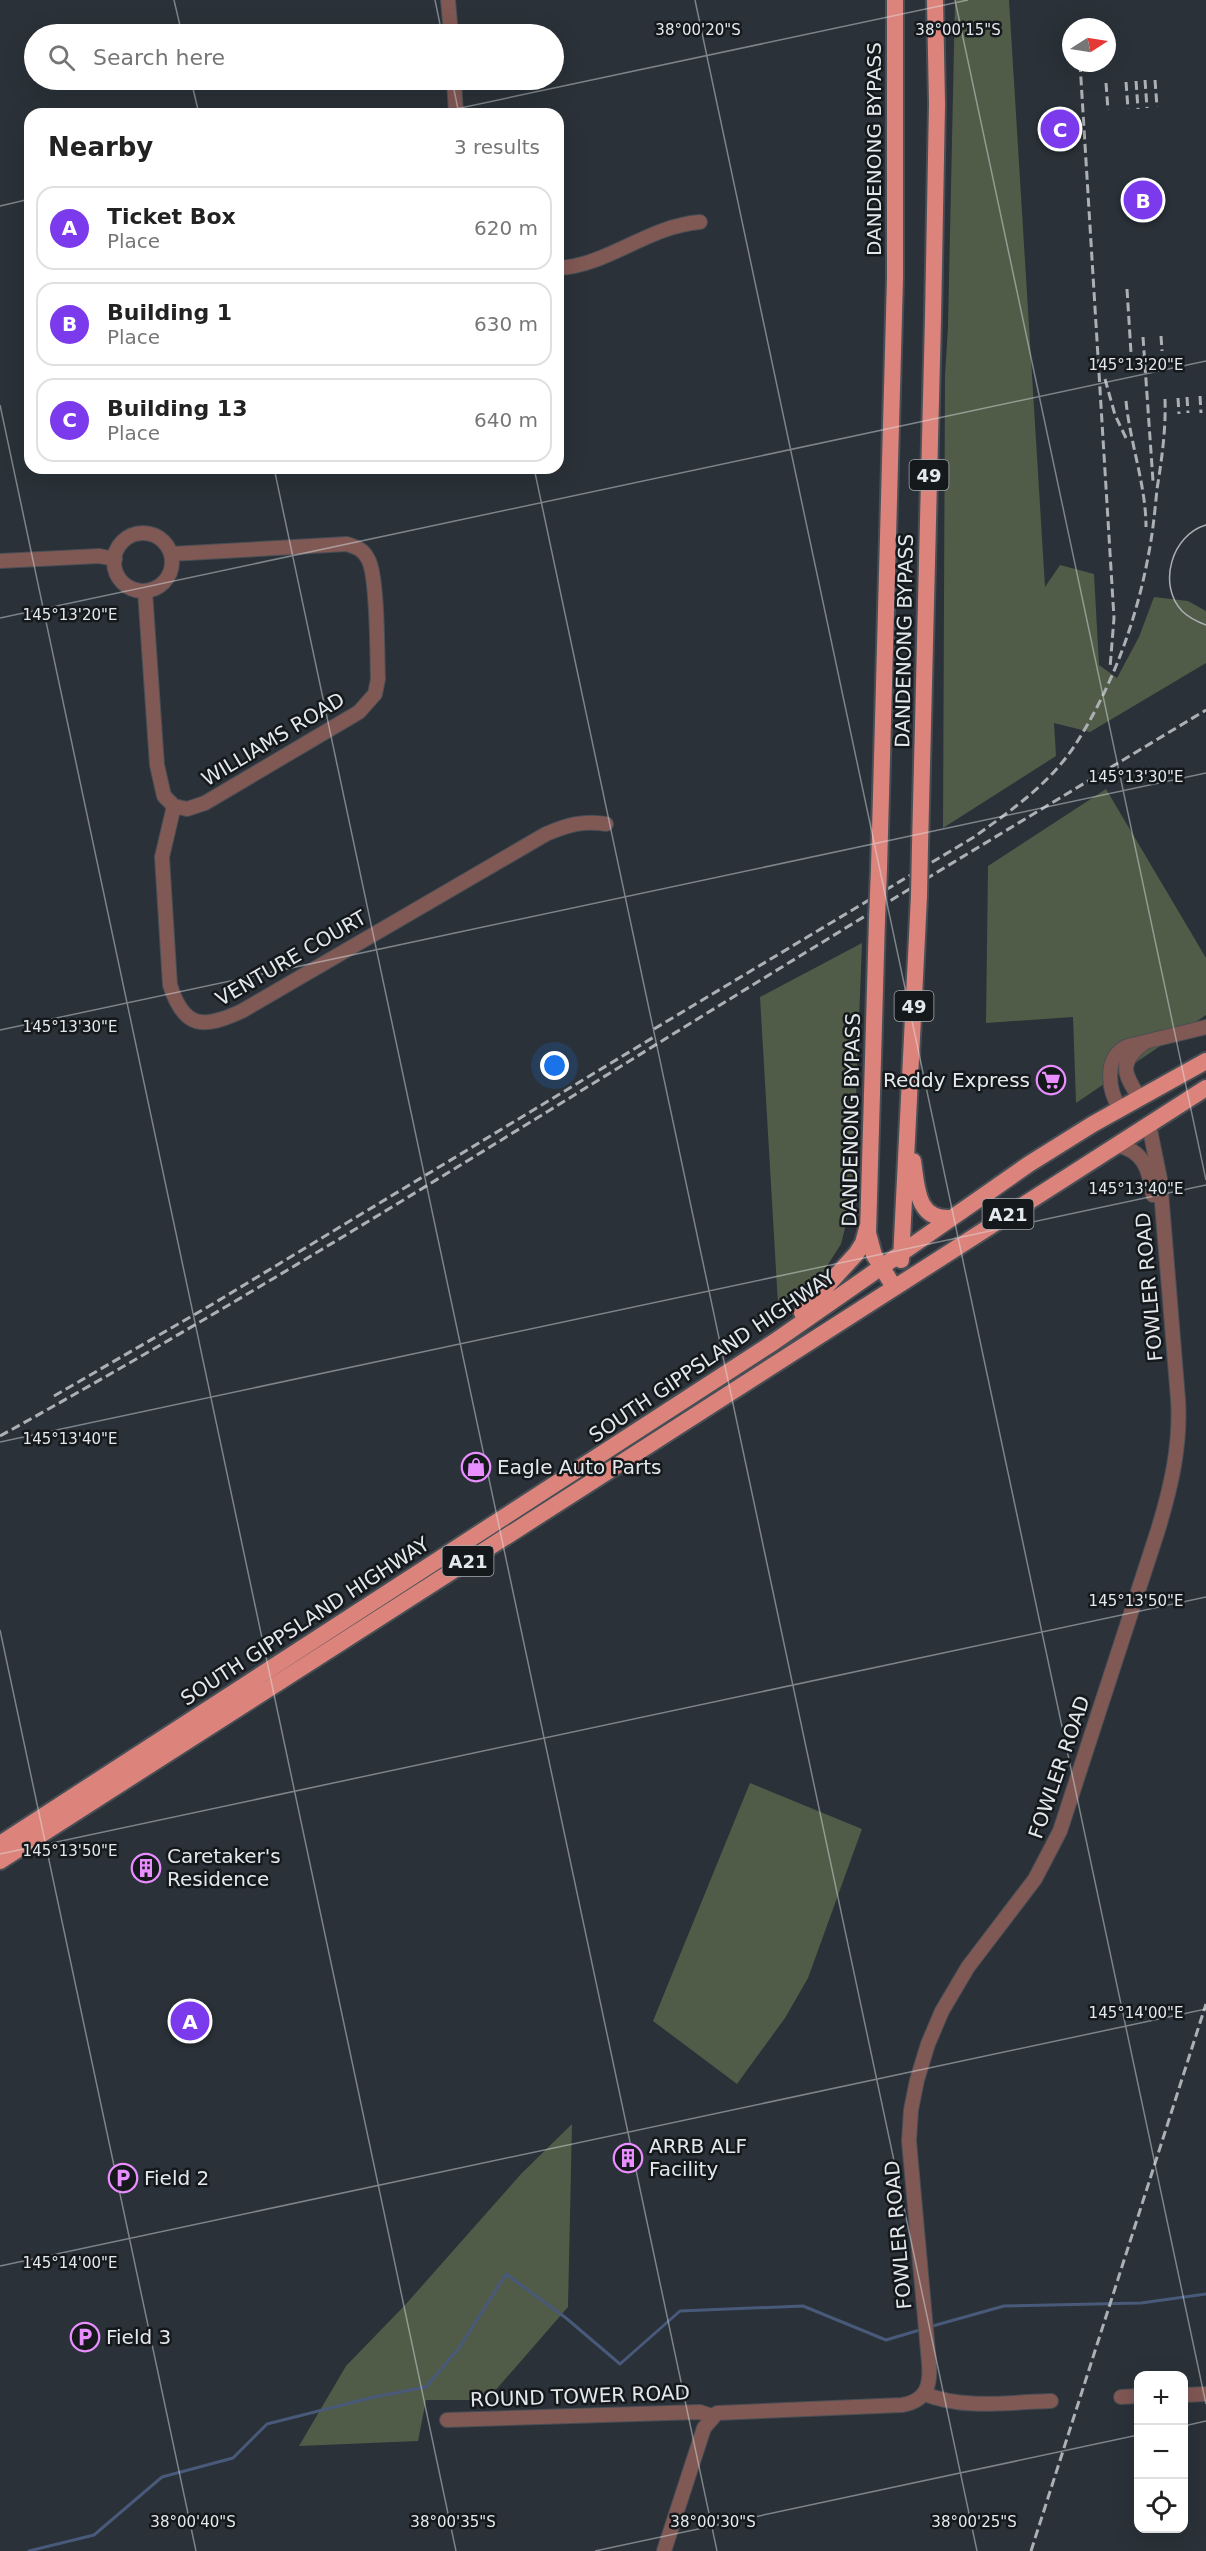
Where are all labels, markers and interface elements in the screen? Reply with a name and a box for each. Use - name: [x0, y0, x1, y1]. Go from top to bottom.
- north arrow: [1062, 18, 1116, 72]
- text: 38°00'20"S: [655, 21, 741, 39]
- text: 38°00'15"S: [915, 21, 1001, 39]
- search box: [24, 24, 564, 90]
- icon: search: [45, 41, 78, 74]
- street label: DANDENONG BYPASS: [862, 42, 886, 256]
- text: Search here: [93, 45, 225, 70]
- pin: C: [1040, 106, 1080, 152]
- text: Nearby: [48, 132, 153, 162]
- text: 3 results: [454, 135, 540, 159]
- pin: B: [1124, 178, 1162, 222]
- text: Ticket Box: [107, 204, 236, 229]
- text: A: [62, 216, 77, 240]
- text: 620 m: [474, 216, 538, 240]
- text: Place: [107, 229, 160, 253]
- text: Building 1: [107, 300, 232, 325]
- text: B: [62, 312, 77, 336]
- text: 630 m: [474, 312, 538, 336]
- text: Place: [107, 325, 160, 349]
- text: 145°13'20"E: [1089, 356, 1183, 374]
- text: Building 13: [107, 396, 248, 421]
- text: C: [62, 408, 77, 432]
- text: 640 m: [474, 408, 538, 432]
- text: Place: [107, 421, 160, 445]
- road number: 49: [910, 460, 948, 490]
- street label: DANDENONG BYPASS: [890, 534, 918, 748]
- text: 145°13'20"E: [23, 606, 117, 624]
- street label: WILLIAMS ROAD: [197, 687, 349, 791]
- text: 145°13'30"E: [1089, 768, 1183, 786]
- street label: VENTURE COURT: [211, 905, 371, 1011]
- road number: 49: [894, 991, 934, 1021]
- street label: DANDENONG BYPASS: [837, 1013, 865, 1227]
- text: 145°13'30"E: [23, 1018, 117, 1036]
- your location: [540, 1051, 569, 1080]
- supermarket icon: Reddy Express: [1035, 1064, 1067, 1096]
- place label: Reddy Express: [883, 1068, 1030, 1092]
- text: 145°13'40"E: [1089, 1180, 1183, 1198]
- road number: A21: [982, 1199, 1034, 1229]
- street label: FOWLER ROAD: [1131, 1212, 1167, 1362]
- street label: SOUTH GIPPSLAND HIGHWAY: [584, 1264, 840, 1447]
- text: 145°13'40"E: [23, 1430, 117, 1448]
- shop icon: Eagle Auto Parts: [460, 1451, 492, 1483]
- place label: Eagle Auto Parts: [497, 1455, 662, 1479]
- street label: SOUTH GIPPSLAND HIGHWAY: [176, 1531, 434, 1710]
- road number: A21: [442, 1546, 494, 1576]
- text: 145°13'50"E: [1089, 1592, 1183, 1610]
- street label: FOWLER ROAD: [1023, 1692, 1095, 1842]
- text: 145°13'50"E: [23, 1842, 117, 1860]
- place label: Caretaker's Residence: [167, 1844, 281, 1891]
- building icon: Caretaker's Residence: [130, 1852, 162, 1884]
- pin: A: [170, 1998, 210, 2044]
- text: 145°14'00"E: [1089, 2004, 1183, 2022]
- place label: ARRB ALF Facility: [649, 2134, 747, 2181]
- building icon: ARRB ALF Facility: [612, 2142, 644, 2174]
- street label: FOWLER ROAD: [880, 2160, 916, 2310]
- parking icon: Field 2: [107, 2162, 139, 2194]
- place label: Field 2: [144, 2166, 209, 2190]
- text: 145°14'00"E: [23, 2254, 117, 2272]
- parking icon: Field 3: [69, 2321, 101, 2353]
- place label: Field 3: [106, 2325, 171, 2349]
- map controls: [1134, 2371, 1188, 2533]
- button: +: [1134, 2371, 1188, 2425]
- street label: ROUND TOWER ROAD: [470, 2380, 690, 2412]
- button: −: [1134, 2425, 1188, 2479]
- button: locate: [1134, 2479, 1188, 2533]
- text: 38°00'40"S: [150, 2513, 236, 2531]
- text: 38°00'35"S: [410, 2513, 496, 2531]
- text: 38°00'30"S: [670, 2513, 756, 2531]
- text: 38°00'25"S: [931, 2513, 1017, 2531]

